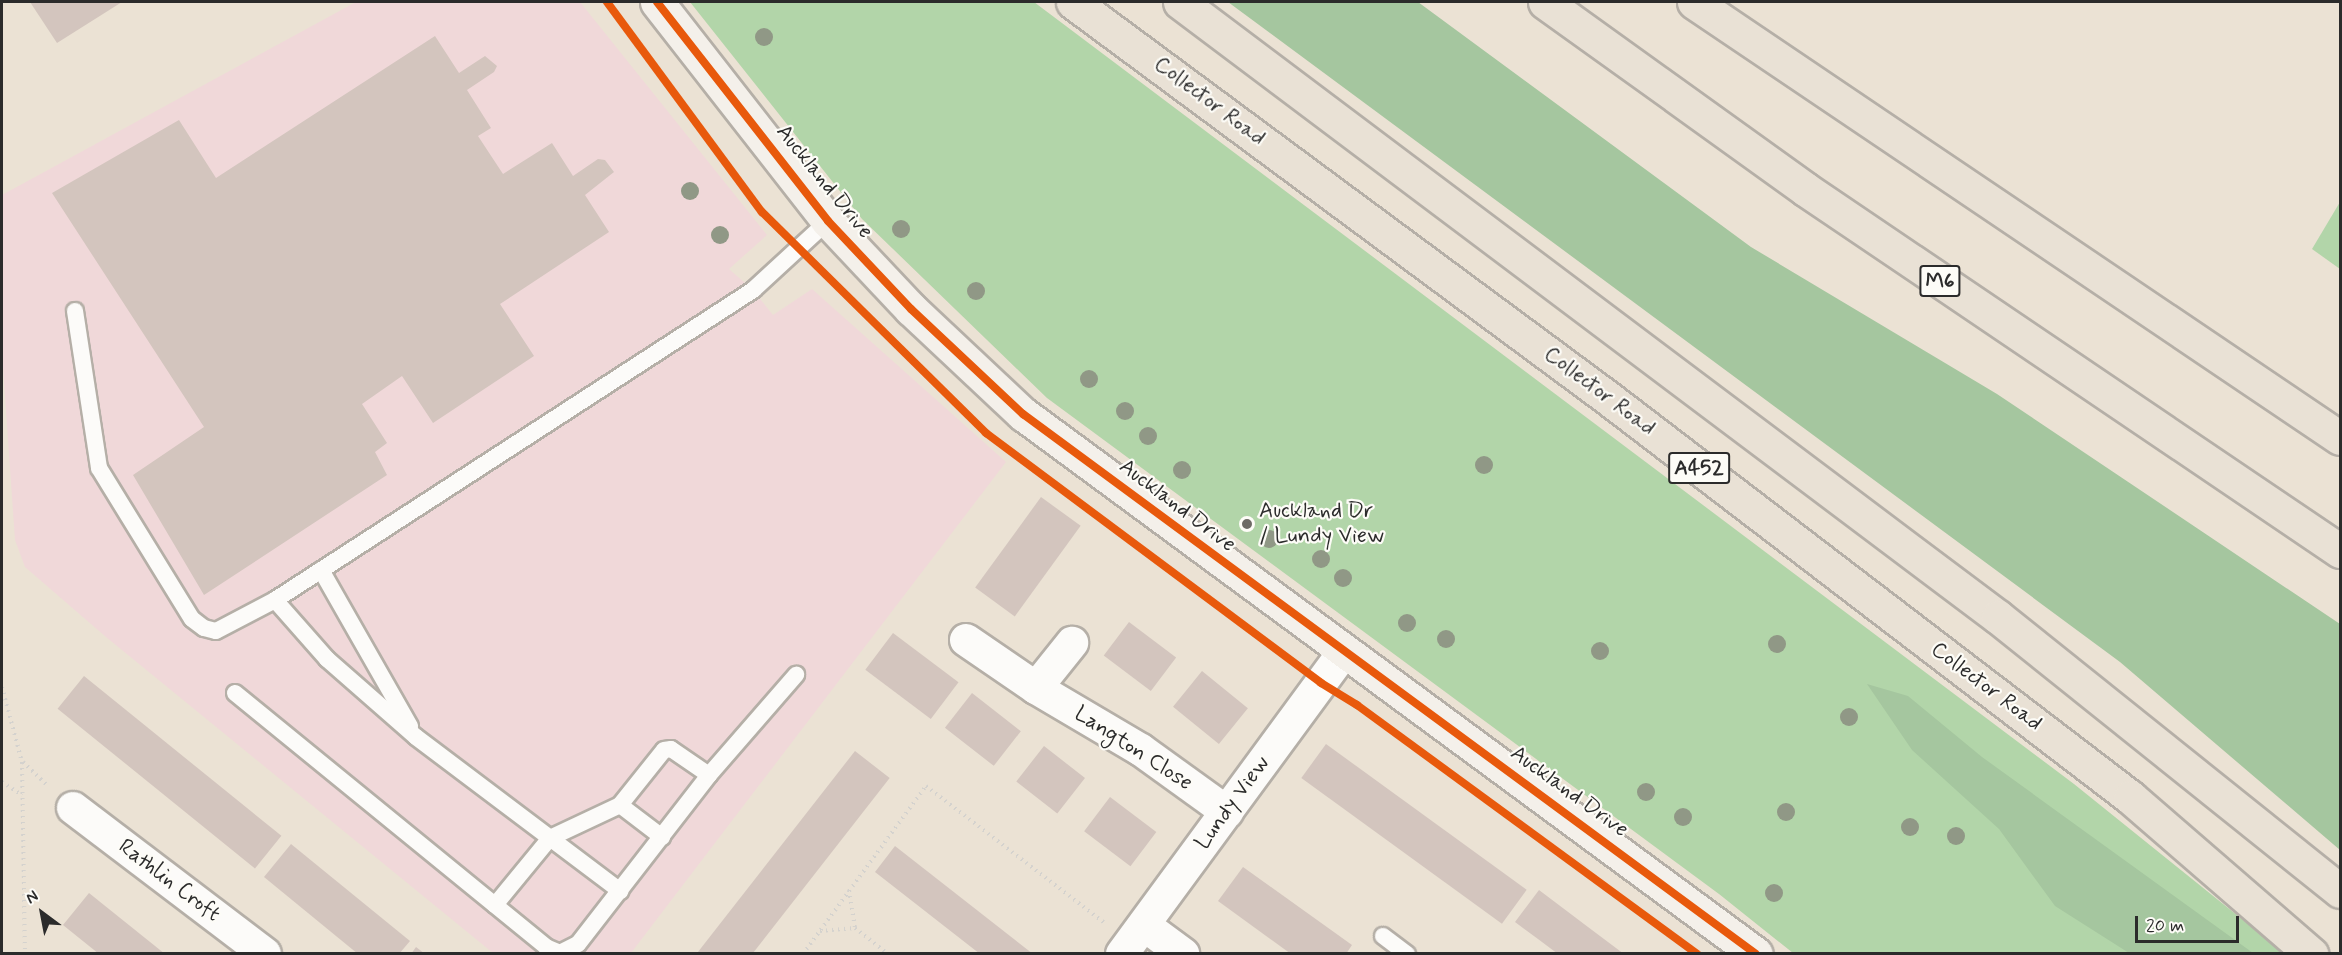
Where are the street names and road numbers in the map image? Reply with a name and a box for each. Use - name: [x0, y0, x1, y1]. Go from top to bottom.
- street label: Collector Road: [1149, 52, 1269, 152]
- street label: Auckland Drive: [771, 120, 877, 244]
- road number: M6: [1919, 263, 1961, 299]
- street label: Collector Road: [1539, 342, 1659, 442]
- road number: A452: [1668, 450, 1730, 486]
- street label: Auckland Drive: [1114, 454, 1240, 558]
- street label: Collector Road: [1926, 637, 2046, 737]
- street label: Langton Close: [1069, 701, 1197, 797]
- street label: Auckland Drive: [1506, 741, 1632, 843]
- street label: Lundy View: [1191, 752, 1275, 854]
- street label: Rathlin Croft: [112, 833, 226, 929]

